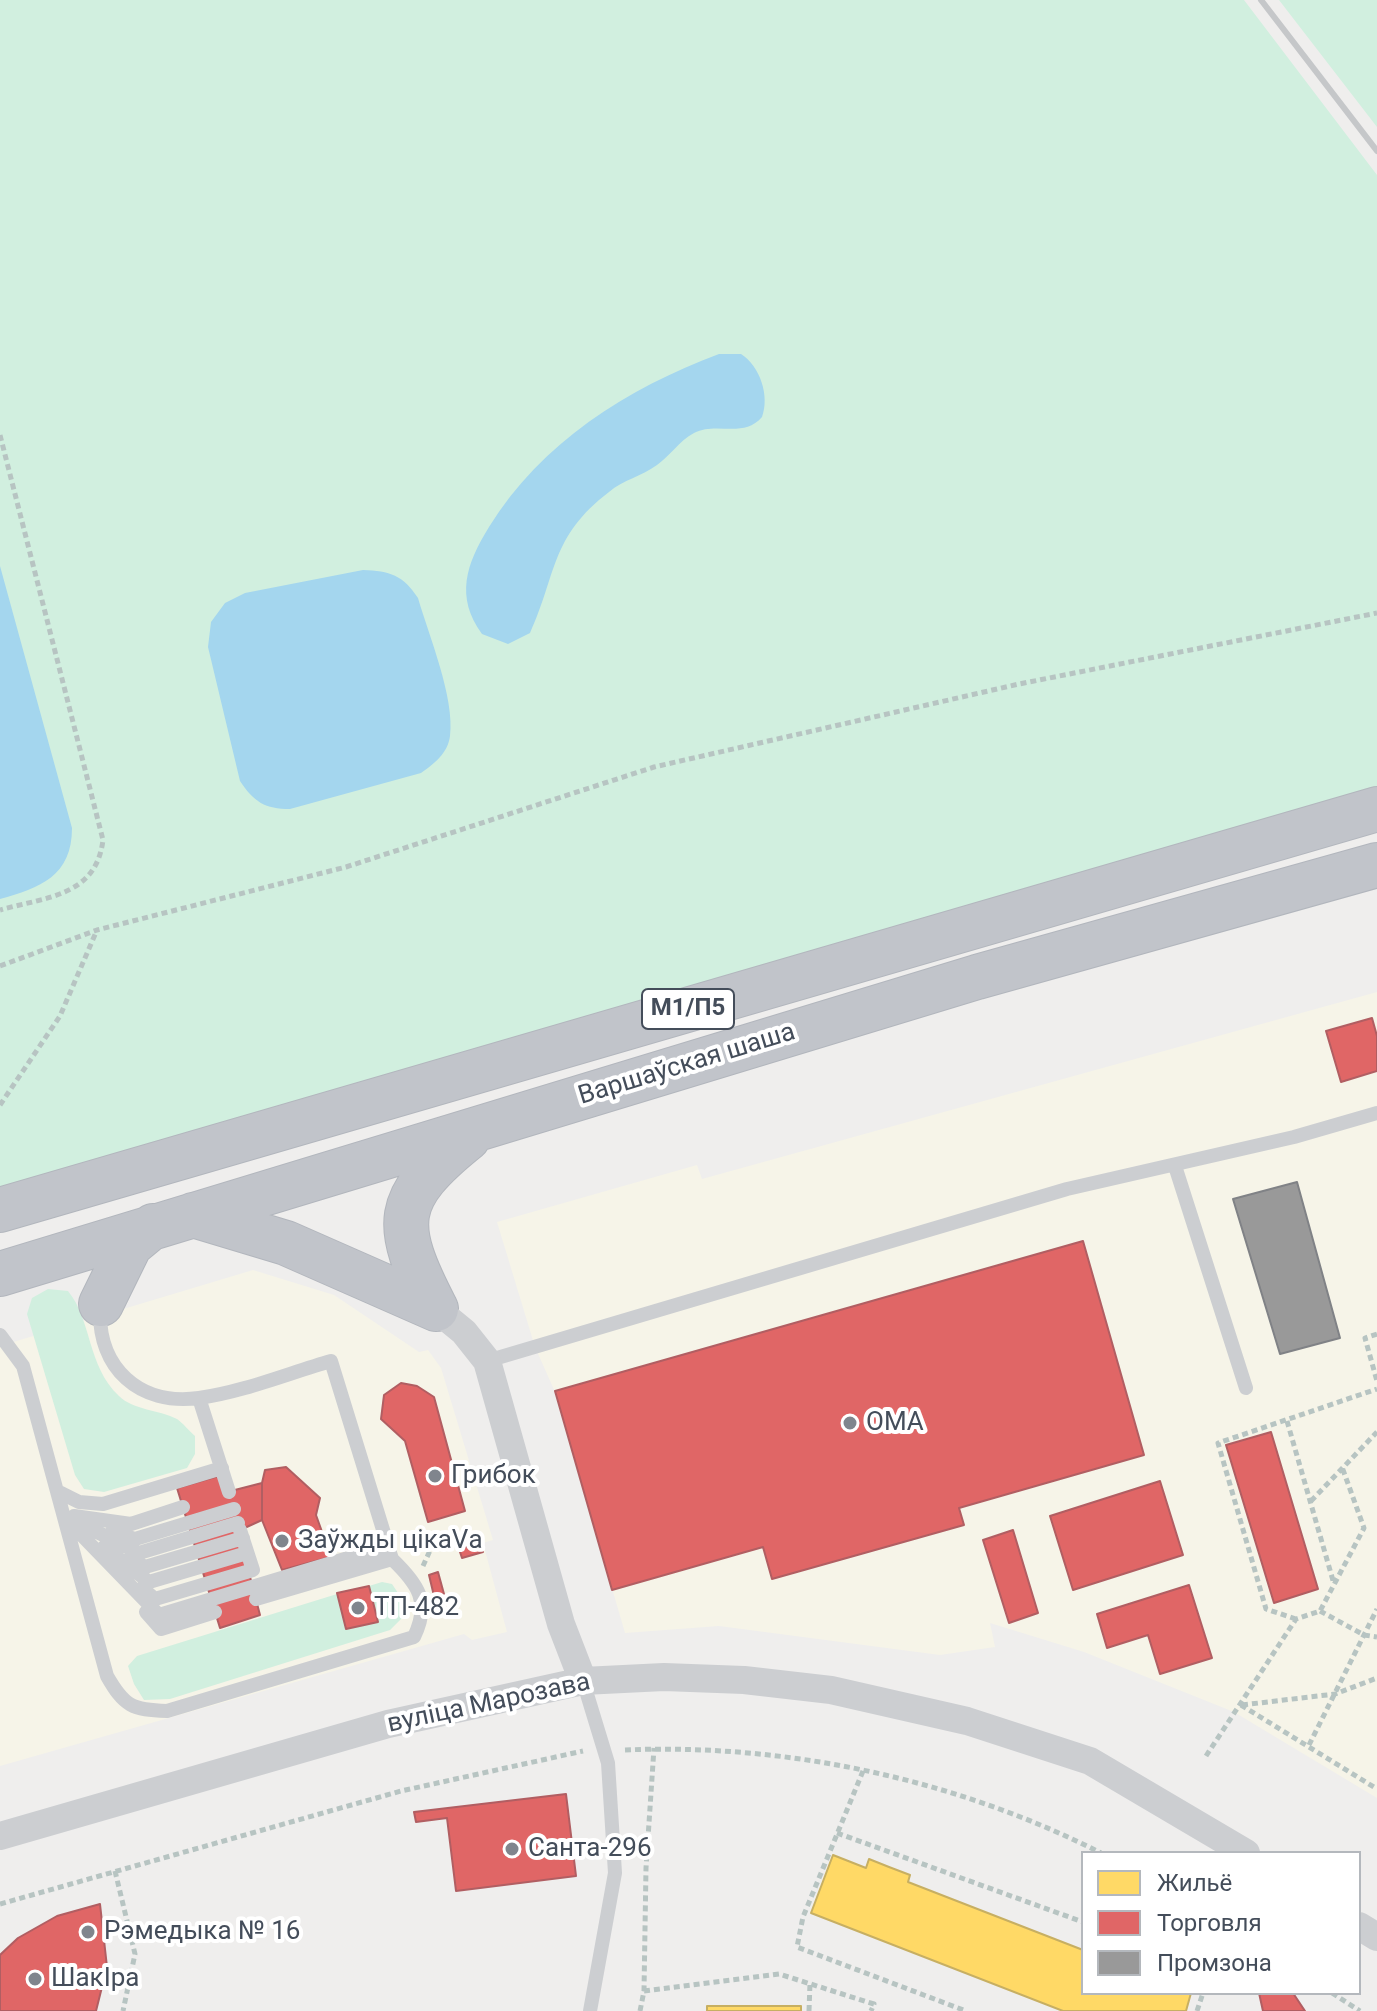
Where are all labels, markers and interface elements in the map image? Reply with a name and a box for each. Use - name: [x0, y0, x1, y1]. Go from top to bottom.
- road number: М1/П5: [642, 989, 734, 1029]
- street label: Варшаўская шаша: [575, 1017, 799, 1113]
- place label: ОМА: [866, 1407, 924, 1439]
- marker: ОМА: [841, 1414, 859, 1432]
- place label: Грибок: [451, 1460, 536, 1492]
- marker: Грибок: [426, 1467, 444, 1485]
- place label: Заўжды цікаVа: [298, 1525, 483, 1557]
- marker: Заўжды цікаVа: [273, 1532, 291, 1550]
- place label: ТП-482: [374, 1592, 459, 1624]
- marker: ТП-482: [349, 1599, 367, 1617]
- street label: вуліца Марозава: [385, 1667, 593, 1741]
- place label: Санта-296: [528, 1833, 652, 1865]
- marker: Санта-296: [503, 1840, 521, 1858]
- legend: [1081, 1851, 1361, 1995]
- text: Жильё: [1157, 1869, 1232, 1897]
- text: Торговля: [1157, 1909, 1262, 1937]
- place label: Рэмедыка № 16: [104, 1916, 300, 1948]
- marker: Рэмедыка № 16: [79, 1923, 97, 1941]
- text: Промзона: [1157, 1949, 1272, 1977]
- place label: ШакІра: [51, 1963, 139, 1995]
- marker: ШакІра: [26, 1970, 44, 1988]

